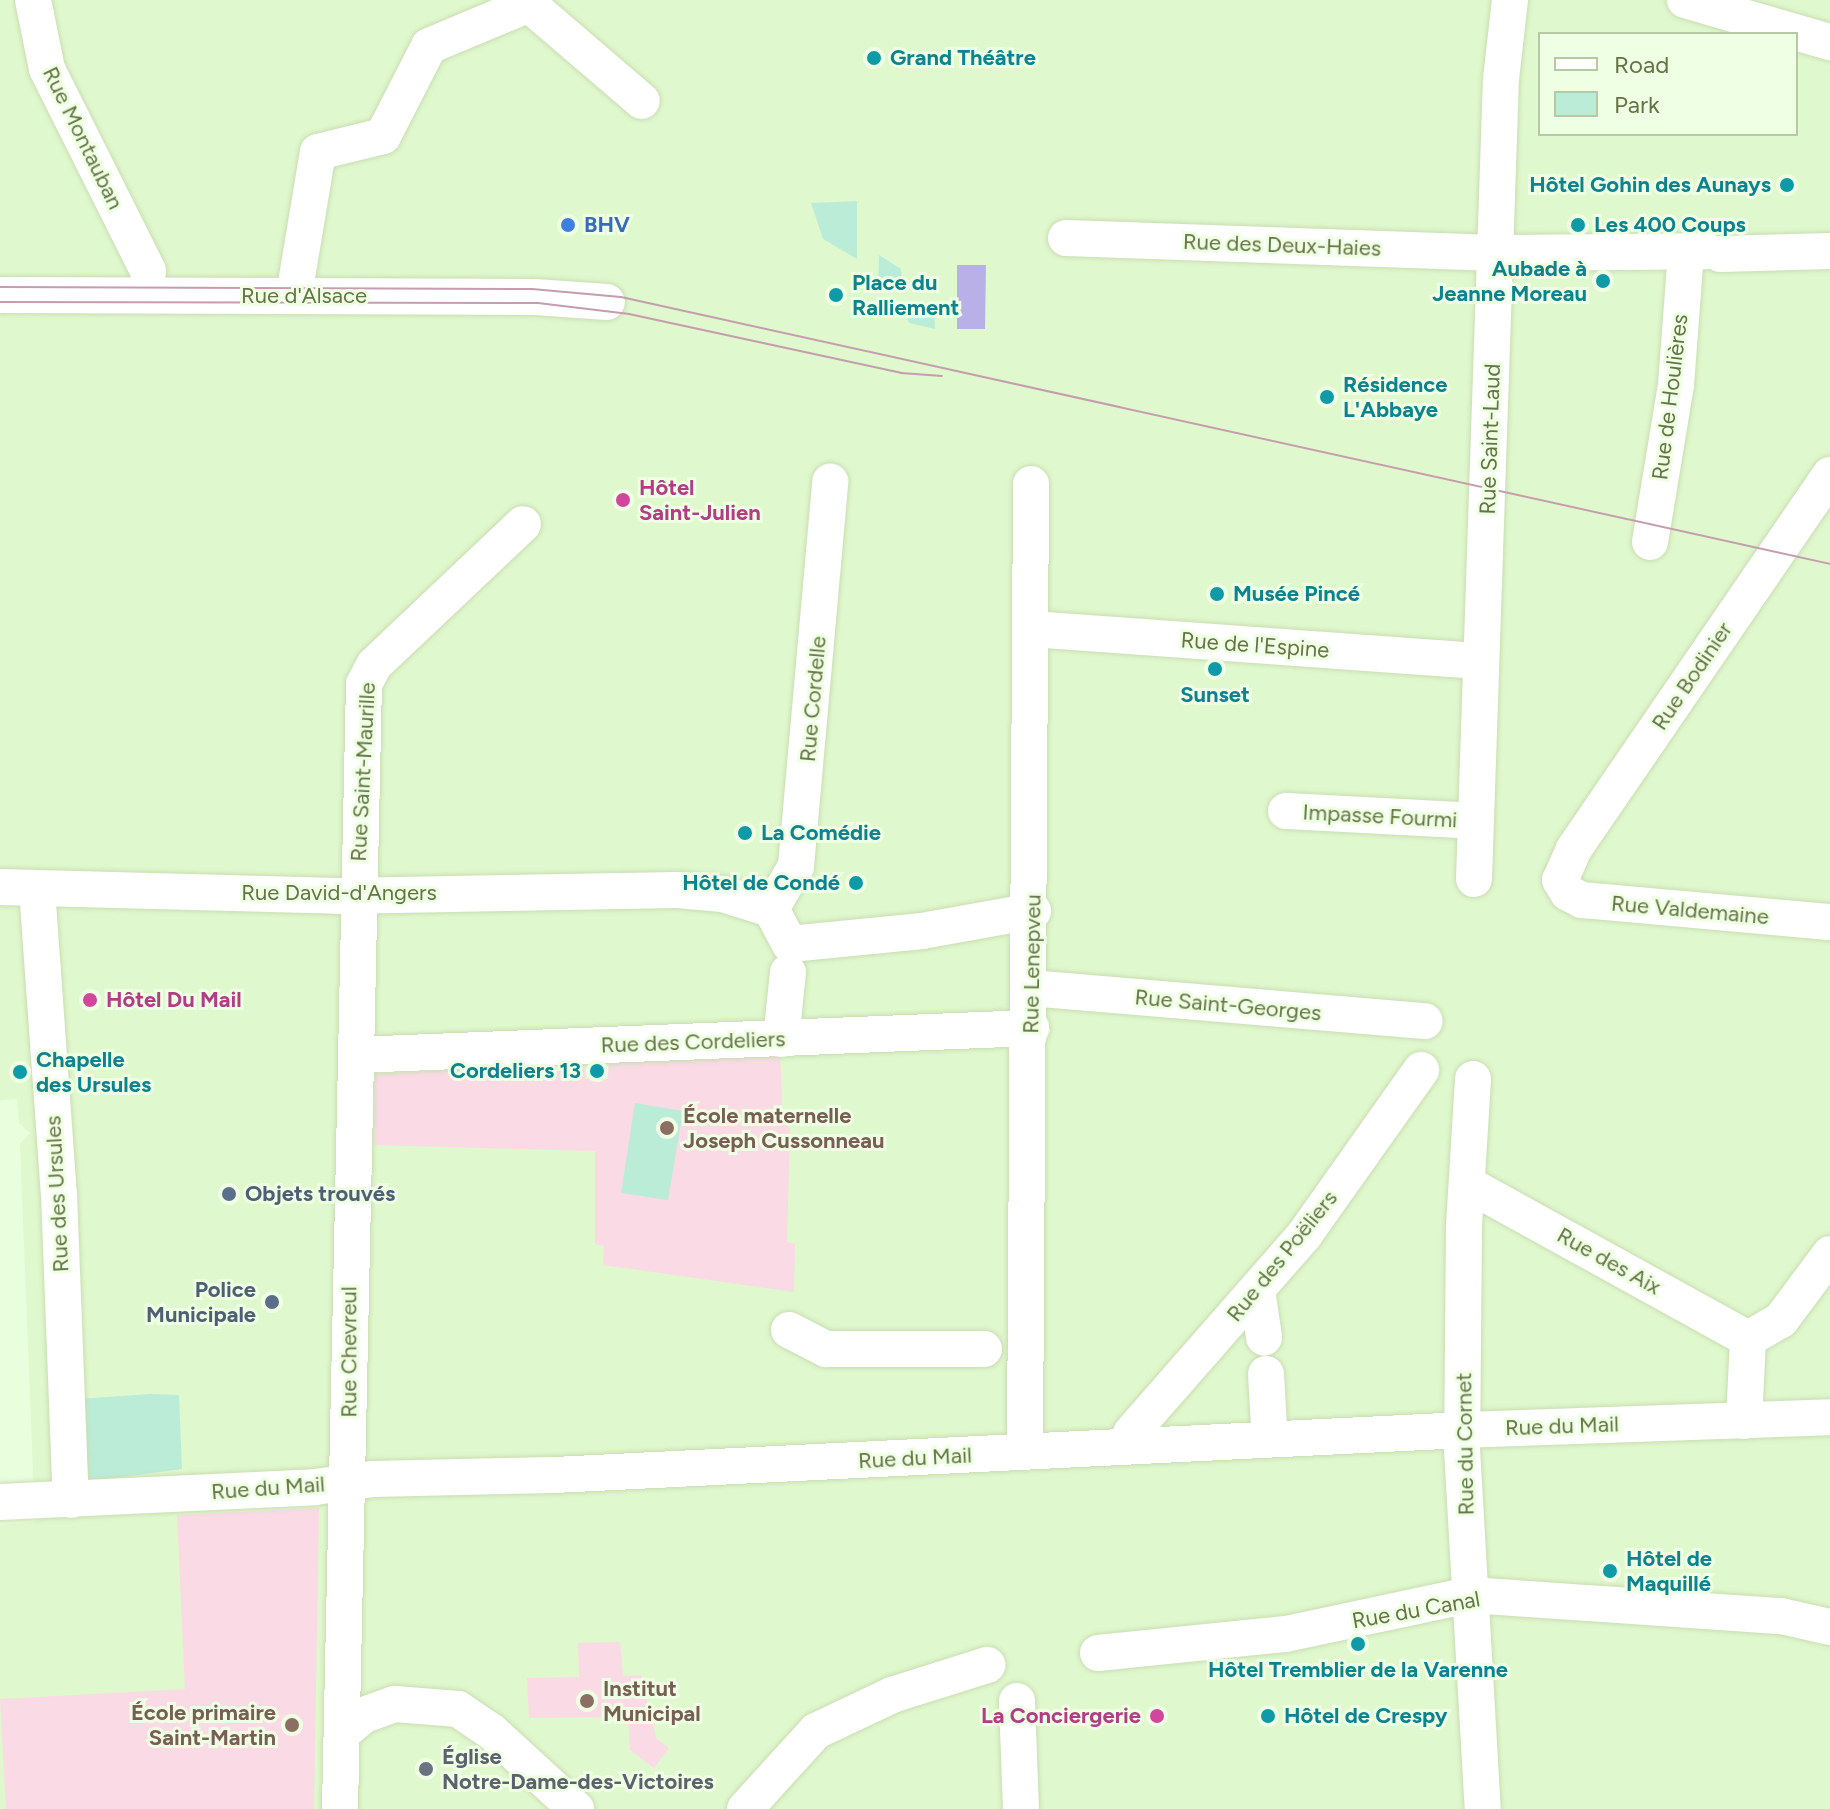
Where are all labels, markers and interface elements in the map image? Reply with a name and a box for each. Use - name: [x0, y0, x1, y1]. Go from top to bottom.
- legend: [1538, 32, 1798, 136]
- place label: Grand Théâtre: [890, 45, 1036, 71]
- marker: Grand Théâtre: [865, 49, 883, 67]
- text: Road: [1614, 50, 1669, 79]
- street label: Rue Montauban: [37, 62, 129, 214]
- text: Park: [1614, 90, 1660, 119]
- place label: Hôtel Gohin des Aunays: [1529, 172, 1771, 198]
- marker: Hôtel Gohin des Aunays: [1778, 176, 1796, 194]
- place label: BHV: [584, 212, 630, 238]
- place label: Les 400 Coups: [1594, 212, 1746, 238]
- marker: BHV: [559, 216, 577, 234]
- marker: Les 400 Coups: [1569, 216, 1587, 234]
- street label: Rue des Deux-Haies: [1182, 228, 1382, 262]
- place label: Aubade à Jeanne Moreau: [1432, 255, 1587, 306]
- place label: Place du Ralliement: [852, 269, 959, 320]
- marker: Aubade à Jeanne Moreau: [1594, 272, 1612, 290]
- street label: Rue d'Alsace: [241, 283, 367, 309]
- marker: Place du Ralliement: [827, 286, 845, 304]
- street label: Rue de Houlières: [1647, 312, 1693, 482]
- street label: Rue Saint-Laud: [1474, 363, 1506, 515]
- place label: Résidence L'Abbaye: [1343, 371, 1447, 422]
- marker: Résidence L'Abbaye: [1318, 388, 1336, 406]
- place label: Hôtel Saint-Julien: [639, 474, 761, 526]
- marker: Hôtel Saint-Julien: [614, 491, 632, 509]
- place label: Musée Pincé: [1233, 581, 1360, 607]
- marker: Musée Pincé: [1208, 585, 1226, 603]
- street label: Rue Bodinier: [1646, 617, 1738, 735]
- street label: Rue de l'Espine: [1180, 627, 1330, 663]
- street label: Rue Cordelle: [794, 635, 832, 763]
- marker: Sunset: [1206, 660, 1224, 678]
- street label: Rue Saint-Maurille: [345, 682, 381, 862]
- place label: Sunset: [1180, 682, 1250, 708]
- street label: Impasse Fourmi: [1302, 799, 1458, 833]
- place label: La Comédie: [761, 820, 881, 846]
- marker: La Comédie: [736, 824, 754, 842]
- place label: Hôtel de Condé: [682, 870, 840, 896]
- marker: Hôtel de Condé: [847, 874, 865, 892]
- street label: Rue David-d'Angers: [241, 880, 437, 906]
- street label: Rue Valdemaine: [1610, 890, 1770, 930]
- street label: Rue Lenepveu: [1018, 894, 1046, 1034]
- street label: Rue Saint-Georges: [1134, 984, 1322, 1026]
- place label: Hôtel Du Mail: [106, 987, 242, 1013]
- marker: Hôtel Du Mail: [81, 991, 99, 1009]
- street label: Rue des Cordeliers: [600, 1026, 786, 1058]
- place label: Chapelle des Ursules: [36, 1046, 151, 1098]
- place label: Cordeliers 13: [450, 1058, 581, 1084]
- marker: Cordeliers 13: [588, 1062, 606, 1080]
- marker: Chapelle des Ursules: [11, 1063, 29, 1081]
- place label: École maternelle Joseph Cussonneau: [683, 1102, 884, 1154]
- street label: Rue des Ursules: [40, 1115, 74, 1273]
- marker: École maternelle Joseph Cussonneau: [658, 1119, 676, 1137]
- place label: Objets trouvés: [245, 1181, 395, 1207]
- marker: Objets trouvés: [220, 1185, 238, 1203]
- street label: Rue des Poëliers: [1221, 1185, 1343, 1327]
- street label: Rue des Aix: [1553, 1222, 1665, 1300]
- place label: Police Municipale: [146, 1276, 256, 1328]
- street label: Rue Chevreul: [336, 1286, 362, 1418]
- marker: Police Municipale: [263, 1293, 281, 1311]
- street label: Rue du Cornet: [1451, 1372, 1479, 1516]
- street label: Rue du Mail: [1505, 1411, 1619, 1441]
- street label: Rue du Mail: [857, 1442, 973, 1474]
- street label: Rue du Mail: [210, 1471, 326, 1505]
- place label: Hôtel de Maquillé: [1626, 1545, 1712, 1596]
- marker: Hôtel de Maquillé: [1601, 1562, 1619, 1580]
- street label: Rue du Canal: [1350, 1586, 1482, 1634]
- marker: Hôtel Tremblier de la Varenne: [1349, 1635, 1367, 1653]
- place label: Hôtel Tremblier de la Varenne: [1208, 1657, 1508, 1683]
- place label: Institut Municipal: [603, 1675, 701, 1726]
- marker: Institut Municipal: [578, 1692, 596, 1710]
- place label: École primaire Saint-Martin: [131, 1699, 276, 1750]
- place label: La Conciergerie: [981, 1703, 1141, 1729]
- place label: Hôtel de Crespy: [1284, 1703, 1447, 1729]
- marker: La Conciergerie: [1148, 1707, 1166, 1725]
- marker: Hôtel de Crespy: [1259, 1707, 1277, 1725]
- marker: École primaire Saint-Martin: [283, 1716, 301, 1734]
- place label: Église Notre-Dame-des-Victoires: [442, 1743, 714, 1794]
- marker: Église Notre-Dame-des-Victoires: [417, 1760, 435, 1778]

